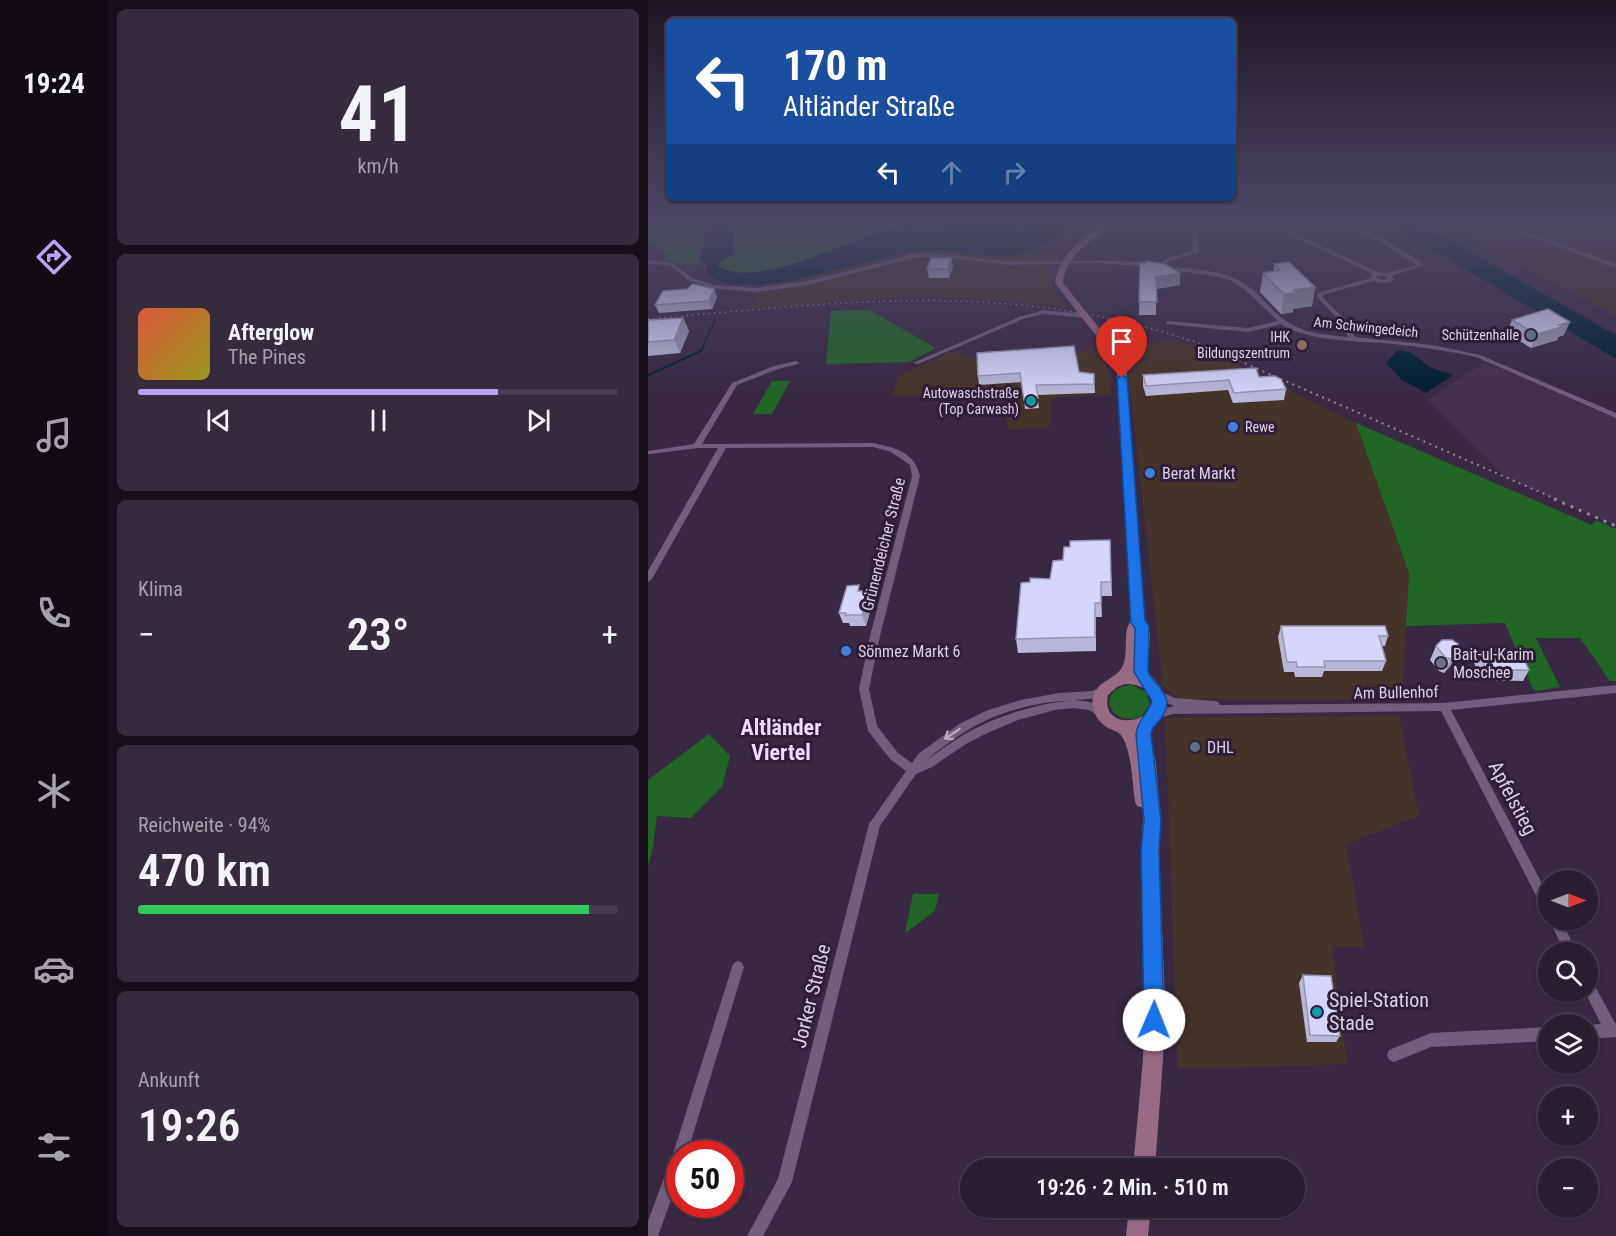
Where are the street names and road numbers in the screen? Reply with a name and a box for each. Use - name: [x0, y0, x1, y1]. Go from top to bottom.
- street label: Am Schwingedeich: [1313, 314, 1419, 340]
- street label: Grünendeicher Straße: [858, 476, 909, 613]
- street label: Am Bullenhof: [1353, 682, 1439, 703]
- street label: Apfelstieg: [1484, 757, 1542, 839]
- street label: Jorker Straße: [787, 942, 835, 1050]

